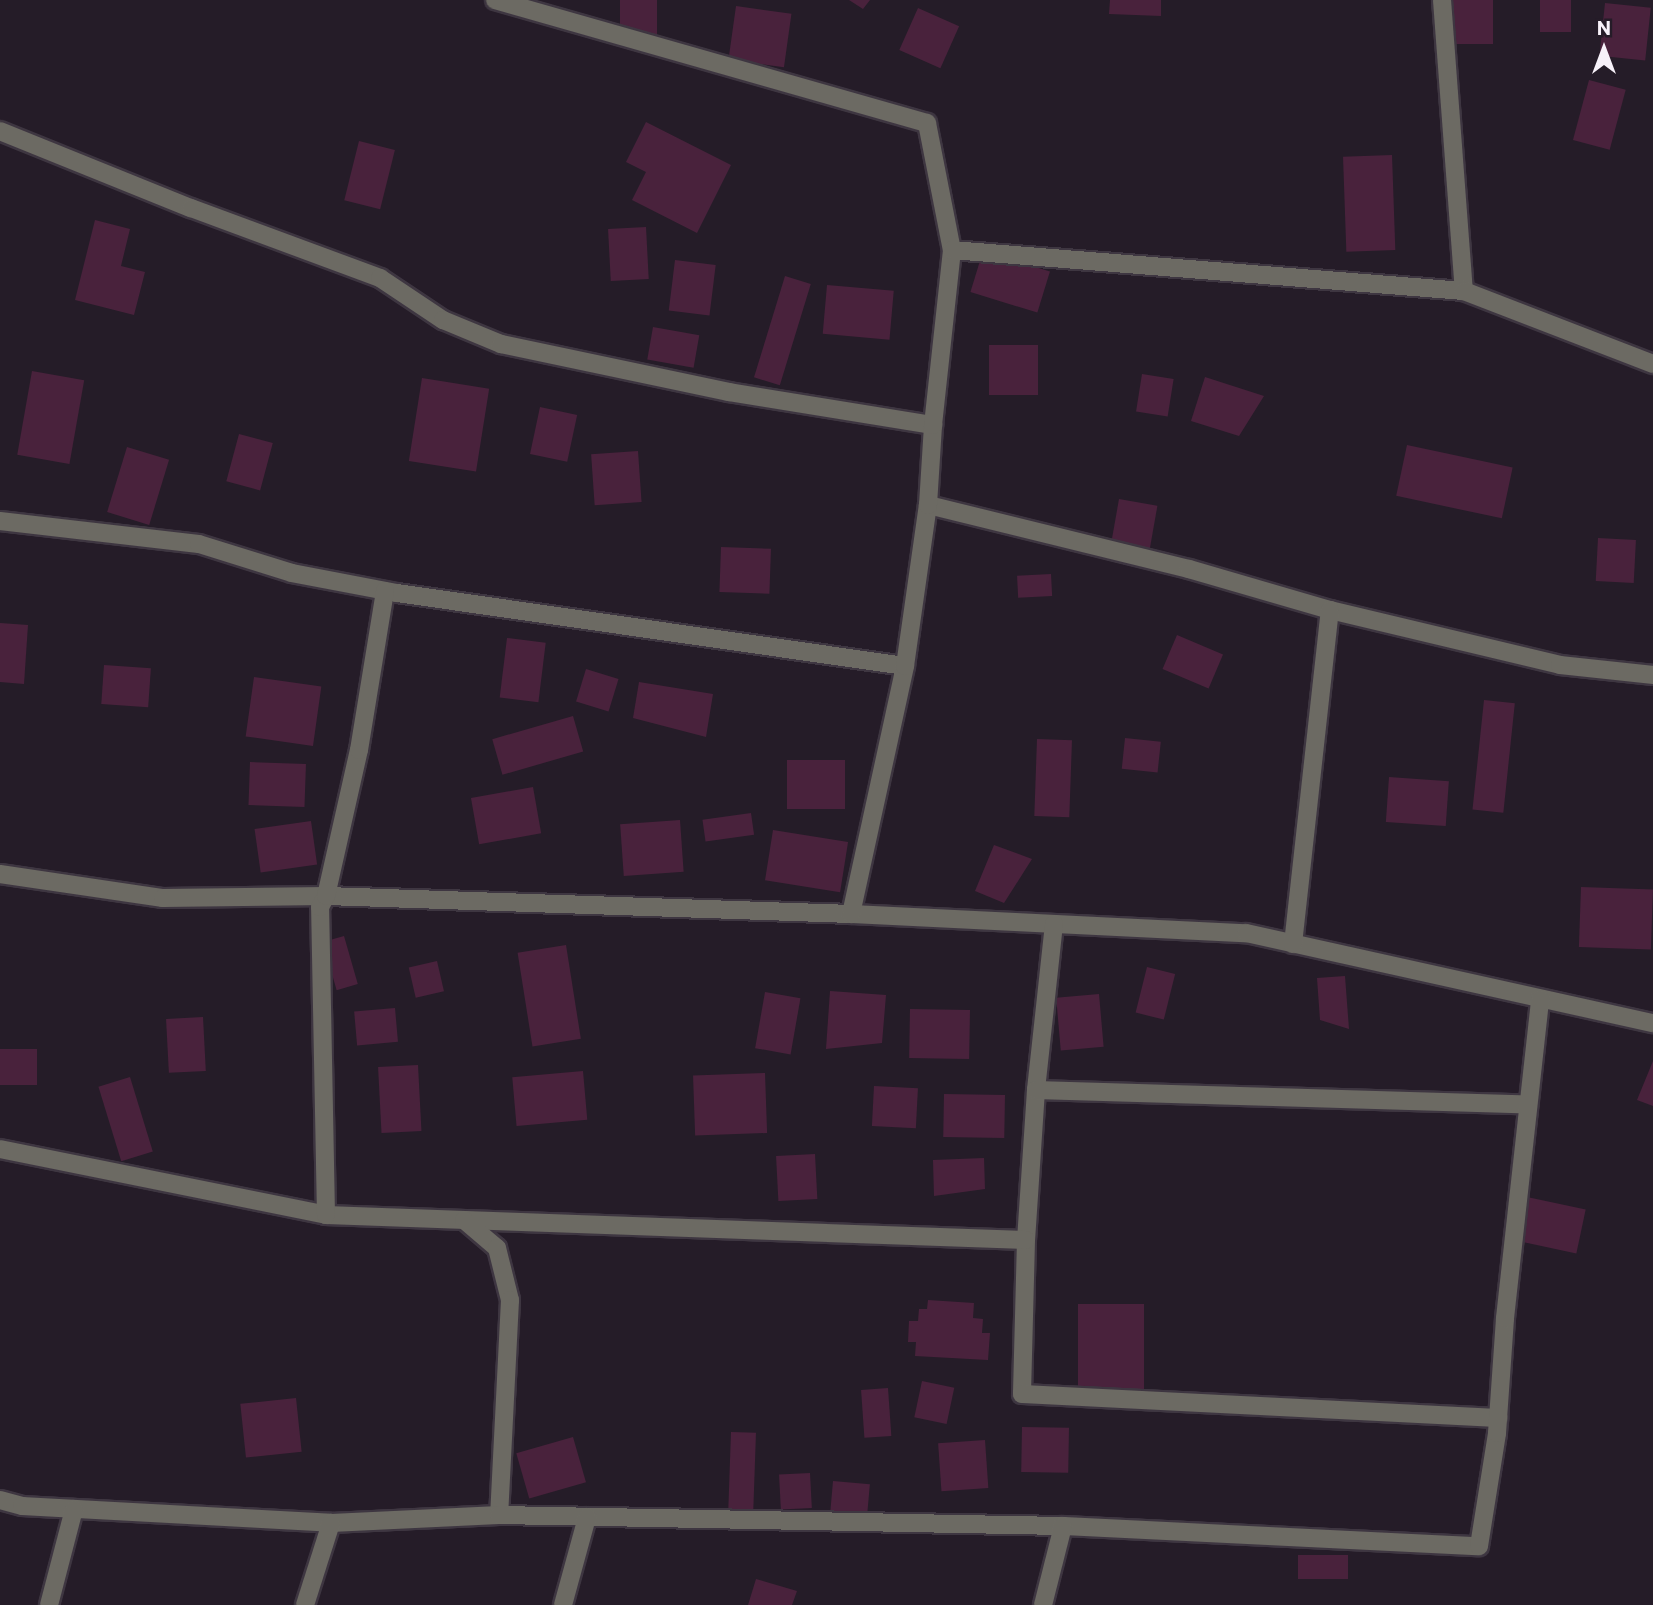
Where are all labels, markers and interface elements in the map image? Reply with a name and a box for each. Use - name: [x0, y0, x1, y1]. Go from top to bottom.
- north arrow: [1569, 14, 1639, 84]
- text: N: [1597, 16, 1611, 39]

